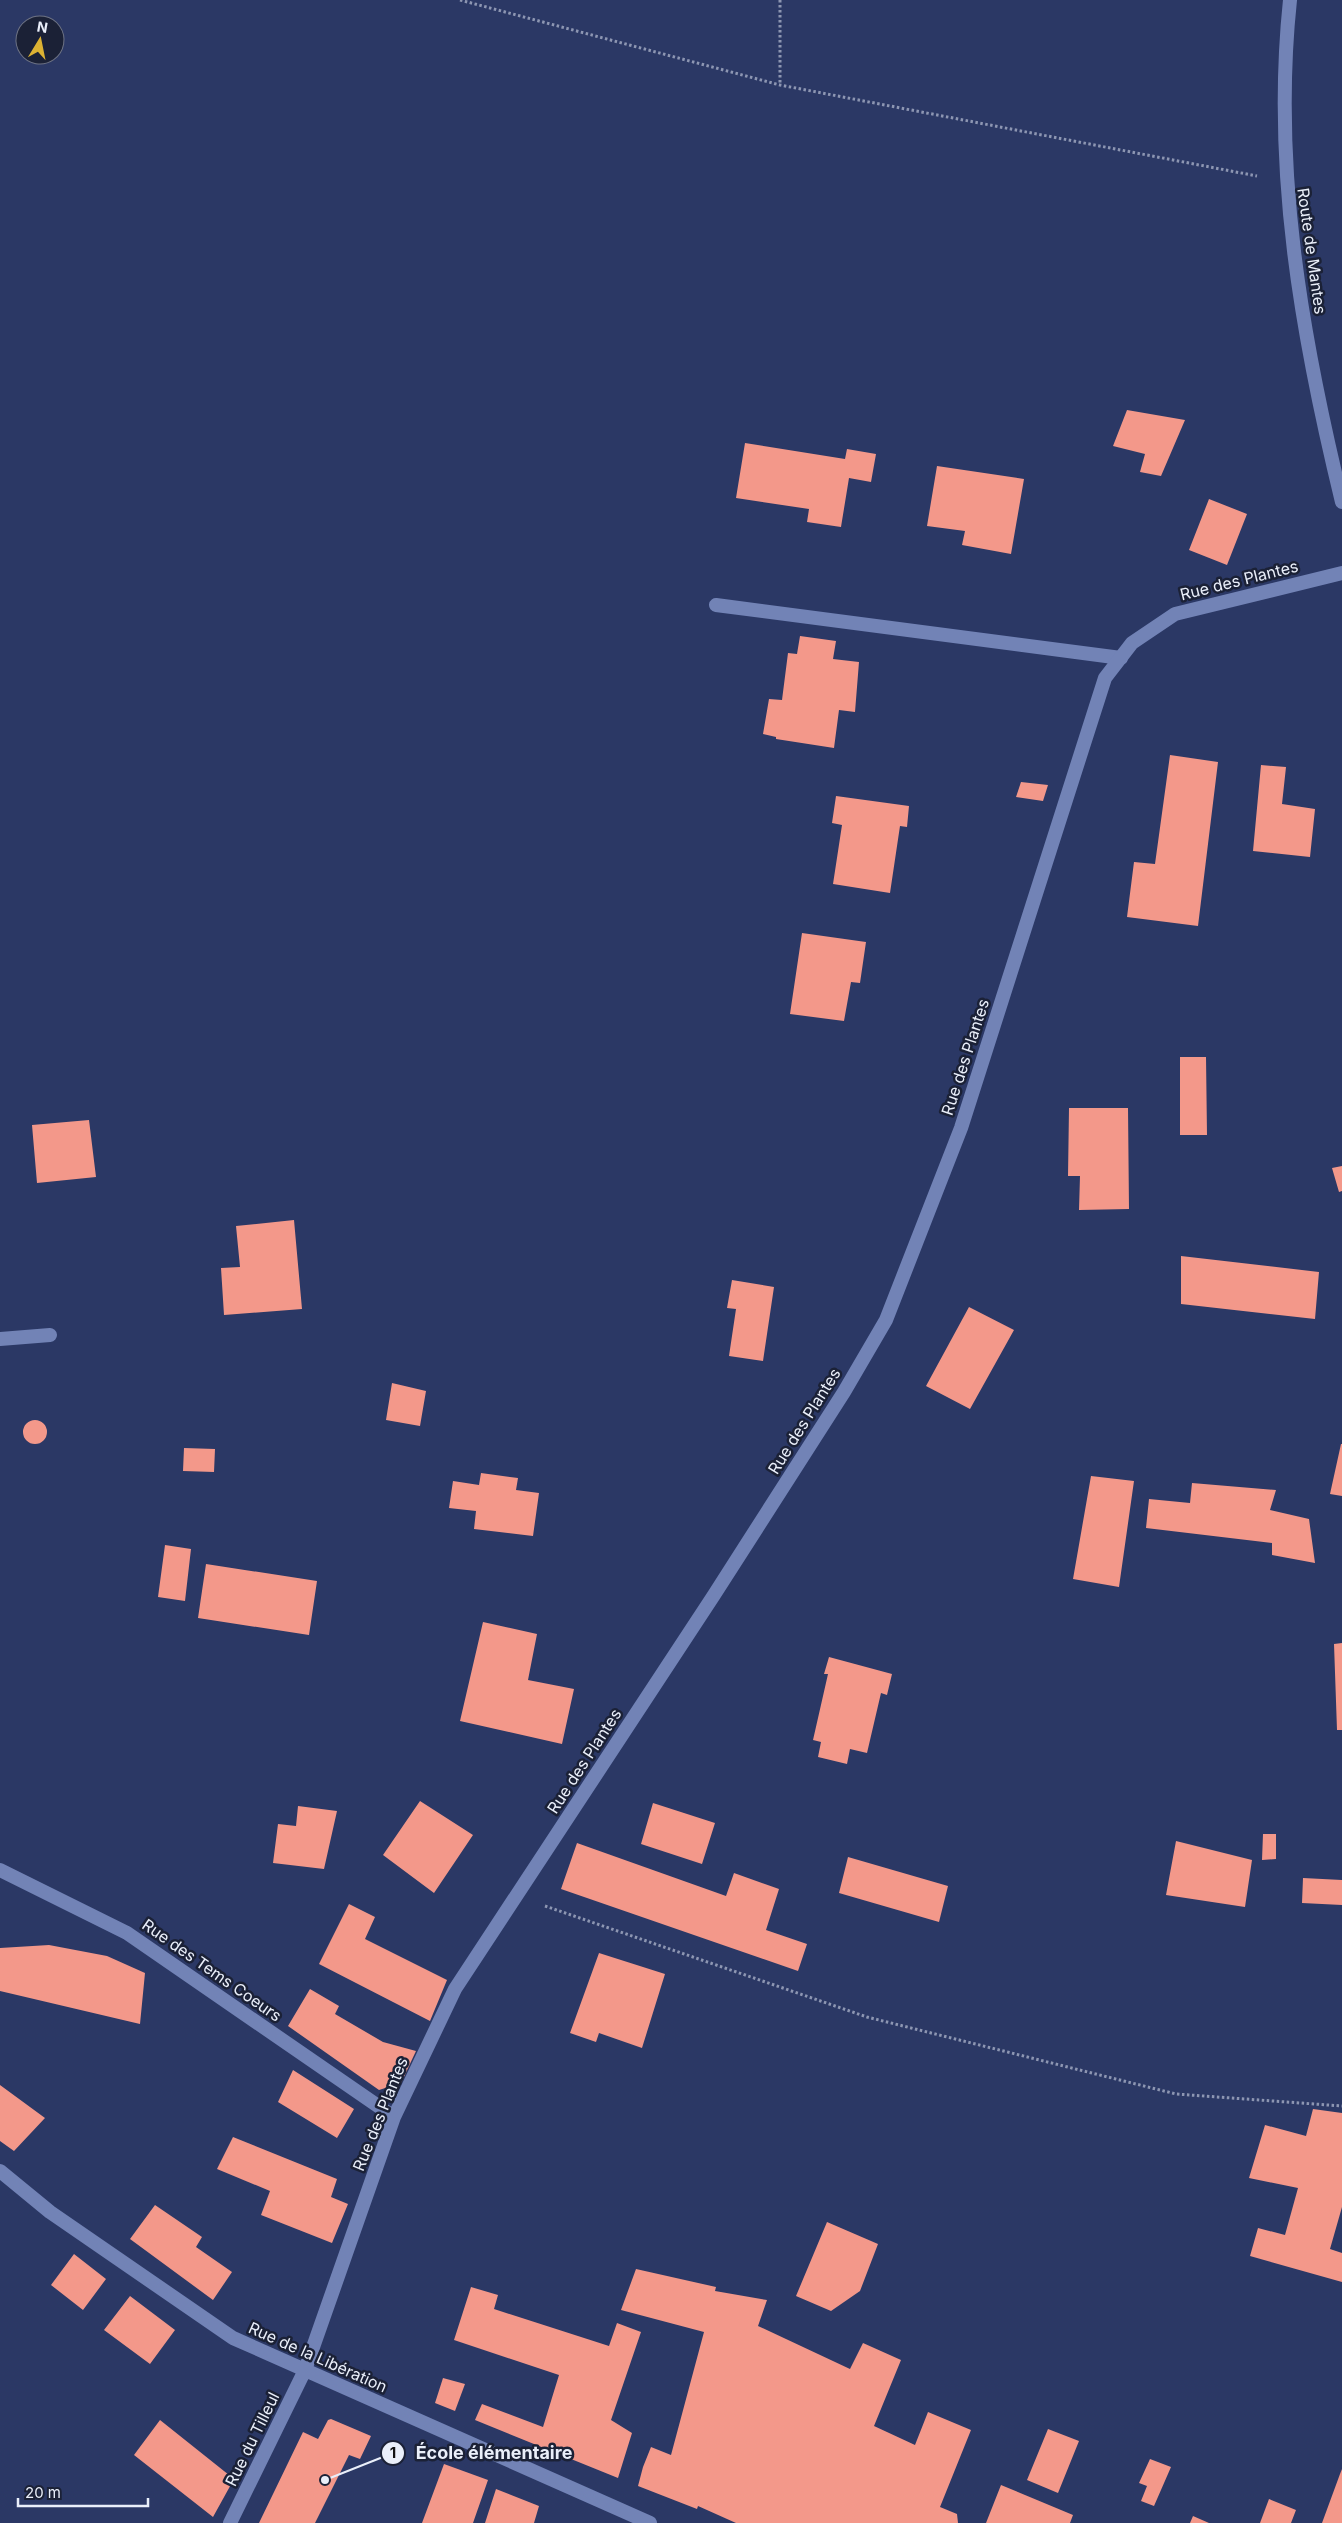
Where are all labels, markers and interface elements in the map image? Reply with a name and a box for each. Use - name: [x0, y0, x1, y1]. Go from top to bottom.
- north arrow: [15, 15, 65, 65]
- text: N: [36, 17, 49, 36]
- street label: Route de Mantes: [1293, 187, 1331, 315]
- street label: Rue des Plantes: [1178, 556, 1300, 604]
- street label: Rue des Plantes: [937, 996, 993, 1118]
- street label: Rue des Plantes: [763, 1364, 845, 1478]
- street label: Rue des Plantes: [543, 1705, 625, 1817]
- street label: Rue des Tems Coeurs: [138, 1914, 286, 2026]
- street label: Rue des Plantes: [348, 2054, 412, 2174]
- street label: Rue de la Libération: [246, 2317, 390, 2397]
- street label: Rue du Tilleul: [221, 2389, 283, 2489]
- callout: École élémentaire: [381, 2436, 583, 2469]
- text: École élémentaire: [416, 2442, 573, 2463]
- text: 1: [390, 2443, 396, 2462]
- scale bar: [18, 2476, 148, 2508]
- text: 20 m: [25, 2483, 61, 2502]

